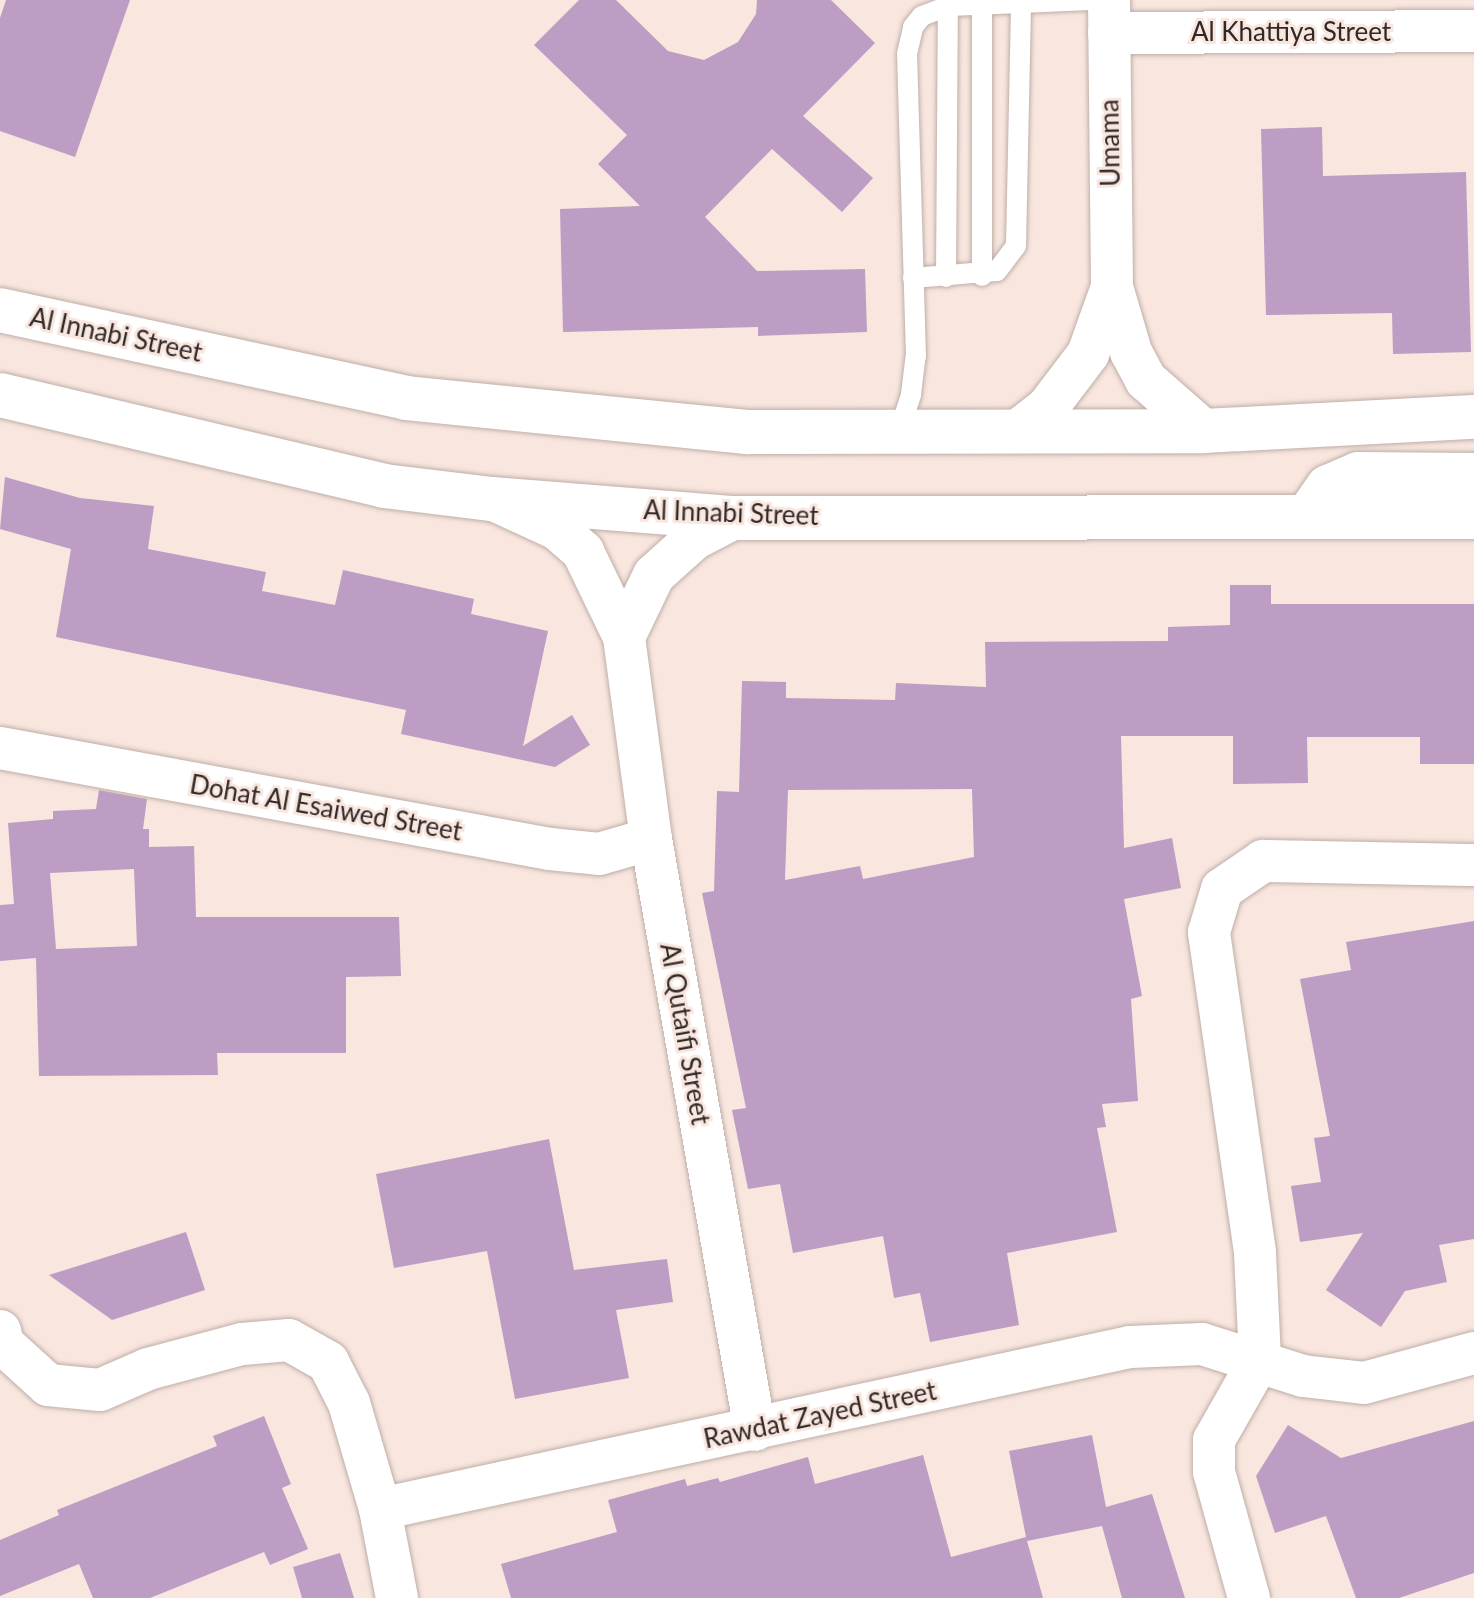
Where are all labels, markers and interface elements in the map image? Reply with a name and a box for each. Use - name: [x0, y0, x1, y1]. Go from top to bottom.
- street label: Al Khattiya Street: [1191, 16, 1391, 48]
- street label: Umama: [1094, 99, 1126, 187]
- street label: Al Innabi Street: [27, 302, 205, 368]
- street label: Al Innabi Street: [643, 494, 819, 532]
- street label: Dohat Al Esaiwed Street: [187, 769, 465, 847]
- street label: Al Qutaifi Street: [654, 941, 716, 1127]
- street label: Rawdat Zayed Street: [701, 1375, 939, 1455]

